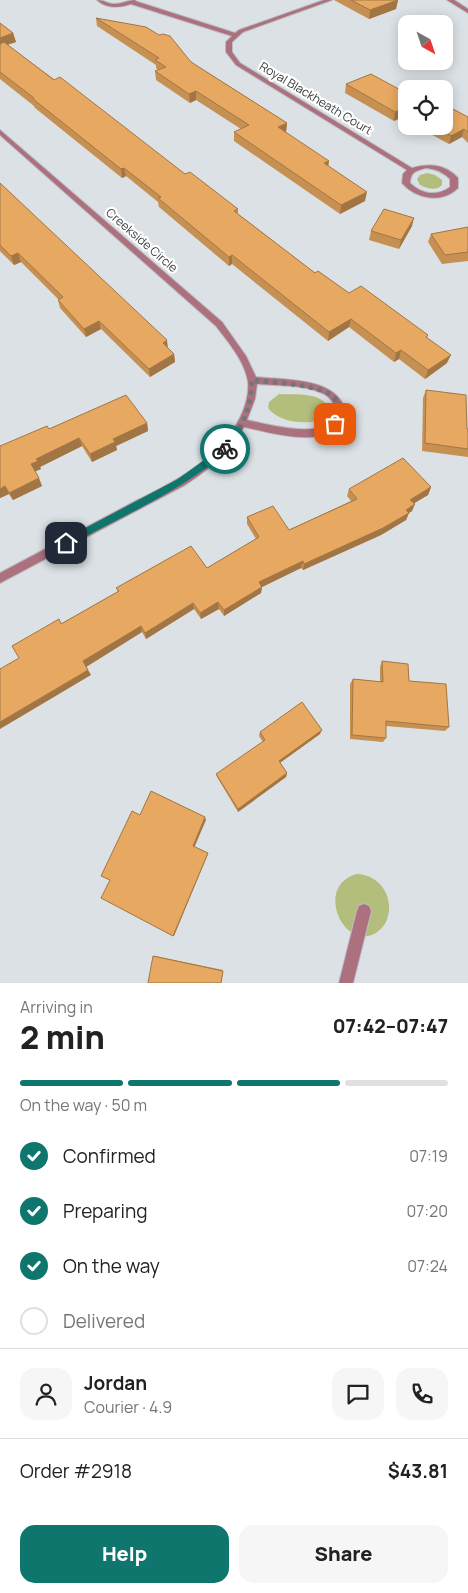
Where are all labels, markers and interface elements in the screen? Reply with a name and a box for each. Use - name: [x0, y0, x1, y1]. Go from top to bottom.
- north arrow: [398, 15, 452, 70]
- map controls: [398, 15, 453, 135]
- street label: Royal Blackheath Court: [256, 58, 376, 139]
- button: locate: [398, 80, 453, 135]
- street label: Creekside Circle: [102, 204, 182, 276]
- pin: [314, 403, 356, 445]
- icon: bag: [321, 410, 349, 438]
- courier: [200, 424, 250, 474]
- icon: bike: [211, 435, 239, 463]
- pin: [45, 522, 87, 564]
- icon: home: [52, 529, 80, 557]
- text: Arriving in: [20, 996, 93, 1018]
- text: 07:42–07:47: [333, 1013, 448, 1039]
- text: 2 min: [20, 1015, 105, 1059]
- text: On the way · 50 m: [20, 1094, 147, 1116]
- icon: check: [20, 1142, 48, 1170]
- text: Confirmed: [63, 1143, 156, 1169]
- text: 07:19: [409, 1145, 448, 1167]
- icon: check: [20, 1197, 48, 1225]
- text: Preparing: [63, 1198, 148, 1224]
- text: 07:20: [407, 1200, 448, 1222]
- icon: check: [20, 1252, 48, 1280]
- text: On the way: [63, 1253, 160, 1279]
- text: 07:24: [407, 1255, 448, 1277]
- text: Delivered: [63, 1308, 145, 1334]
- button: person: [20, 1368, 72, 1420]
- button: chat: [332, 1368, 384, 1420]
- button: phone: [396, 1368, 448, 1420]
- text: Jordan: [84, 1370, 147, 1396]
- text: Courier · 4.9: [84, 1396, 172, 1418]
- text: Order #2918: [20, 1458, 132, 1484]
- text: $43.81: [388, 1458, 448, 1484]
- button: Help: [20, 1525, 229, 1583]
- button: Share: [239, 1525, 448, 1583]

